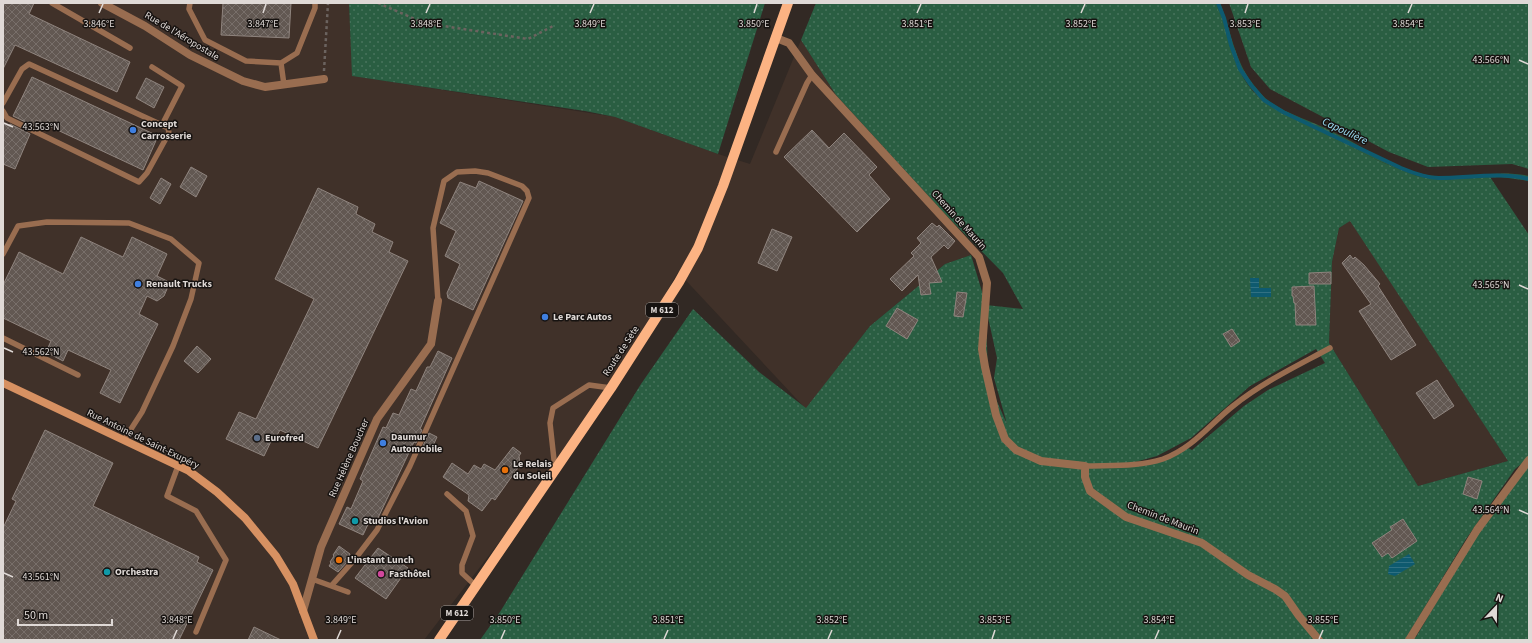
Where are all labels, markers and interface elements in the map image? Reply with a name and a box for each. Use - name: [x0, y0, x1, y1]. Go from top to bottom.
- street label: Rue de l'Aéropostale: [142, 8, 222, 64]
- text: 3.846°E: [84, 17, 114, 31]
- text: 3.847°E: [248, 17, 278, 31]
- text: 3.848°E: [411, 17, 441, 31]
- text: 3.849°E: [575, 17, 605, 31]
- text: 3.850°E: [739, 17, 769, 31]
- text: 3.851°E: [902, 17, 932, 31]
- text: 3.852°E: [1066, 17, 1096, 31]
- text: 3.853°E: [1230, 17, 1260, 31]
- text: 3.854°E: [1393, 17, 1423, 31]
- text: 43.566°N: [1472, 53, 1510, 67]
- water label: Capoulière: [1320, 114, 1370, 148]
- place label: Concept Carrosserie: [141, 117, 191, 143]
- text: 43.563°N: [22, 120, 60, 134]
- marker: Concept Carrosserie: [128, 125, 138, 135]
- street label: Chemin de Maurin: [928, 187, 990, 253]
- place label: Renault Trucks: [146, 277, 213, 291]
- text: 43.565°N: [1472, 278, 1510, 292]
- marker: Renault Trucks: [133, 279, 143, 289]
- road number: M 612: [646, 303, 678, 317]
- place label: Le Parc Autos: [553, 310, 612, 324]
- marker: Le Parc Autos: [540, 312, 550, 322]
- street label: Route de Sète: [599, 323, 643, 379]
- text: 43.562°N: [22, 345, 60, 359]
- street label: Rue Antoine de Saint-Exupéry: [84, 406, 202, 472]
- street label: Rue Hélène Boucher: [325, 416, 373, 500]
- place label: Daumur Automobile: [390, 430, 442, 456]
- place label: Eurofred: [265, 431, 304, 445]
- marker: Eurofred: [252, 433, 262, 443]
- marker: Daumur Automobile: [378, 438, 388, 448]
- place label: Le Relais du Soleil: [513, 457, 552, 483]
- marker: Le Relais du Soleil: [500, 465, 510, 475]
- street label: Chemin de Maurin: [1125, 498, 1201, 538]
- text: 43.564°N: [1472, 503, 1510, 517]
- place label: Studios l'Avion: [363, 514, 428, 528]
- marker: Studios l'Avion: [350, 516, 360, 526]
- place label: L'instant Lunch: [347, 553, 414, 567]
- marker: L'instant Lunch: [334, 555, 344, 565]
- place label: Orchestra: [115, 565, 158, 579]
- marker: Orchestra: [102, 567, 112, 577]
- place label: Fasthôtel: [389, 567, 430, 581]
- marker: Fasthôtel: [376, 569, 386, 579]
- text: 43.561°N: [22, 570, 60, 584]
- north arrow: [1476, 587, 1516, 627]
- text: N: [1493, 590, 1506, 607]
- scale bar: [18, 601, 112, 627]
- road number: M 612: [441, 606, 473, 620]
- text: 50 m: [24, 607, 48, 624]
- text: 3.848°E: [162, 613, 192, 627]
- text: 3.849°E: [326, 613, 356, 627]
- text: 3.850°E: [490, 613, 520, 627]
- text: 3.851°E: [653, 613, 683, 627]
- text: 3.852°E: [817, 613, 847, 627]
- text: 3.853°E: [980, 613, 1010, 627]
- text: 3.854°E: [1144, 613, 1174, 627]
- text: 3.855°E: [1308, 613, 1338, 627]

